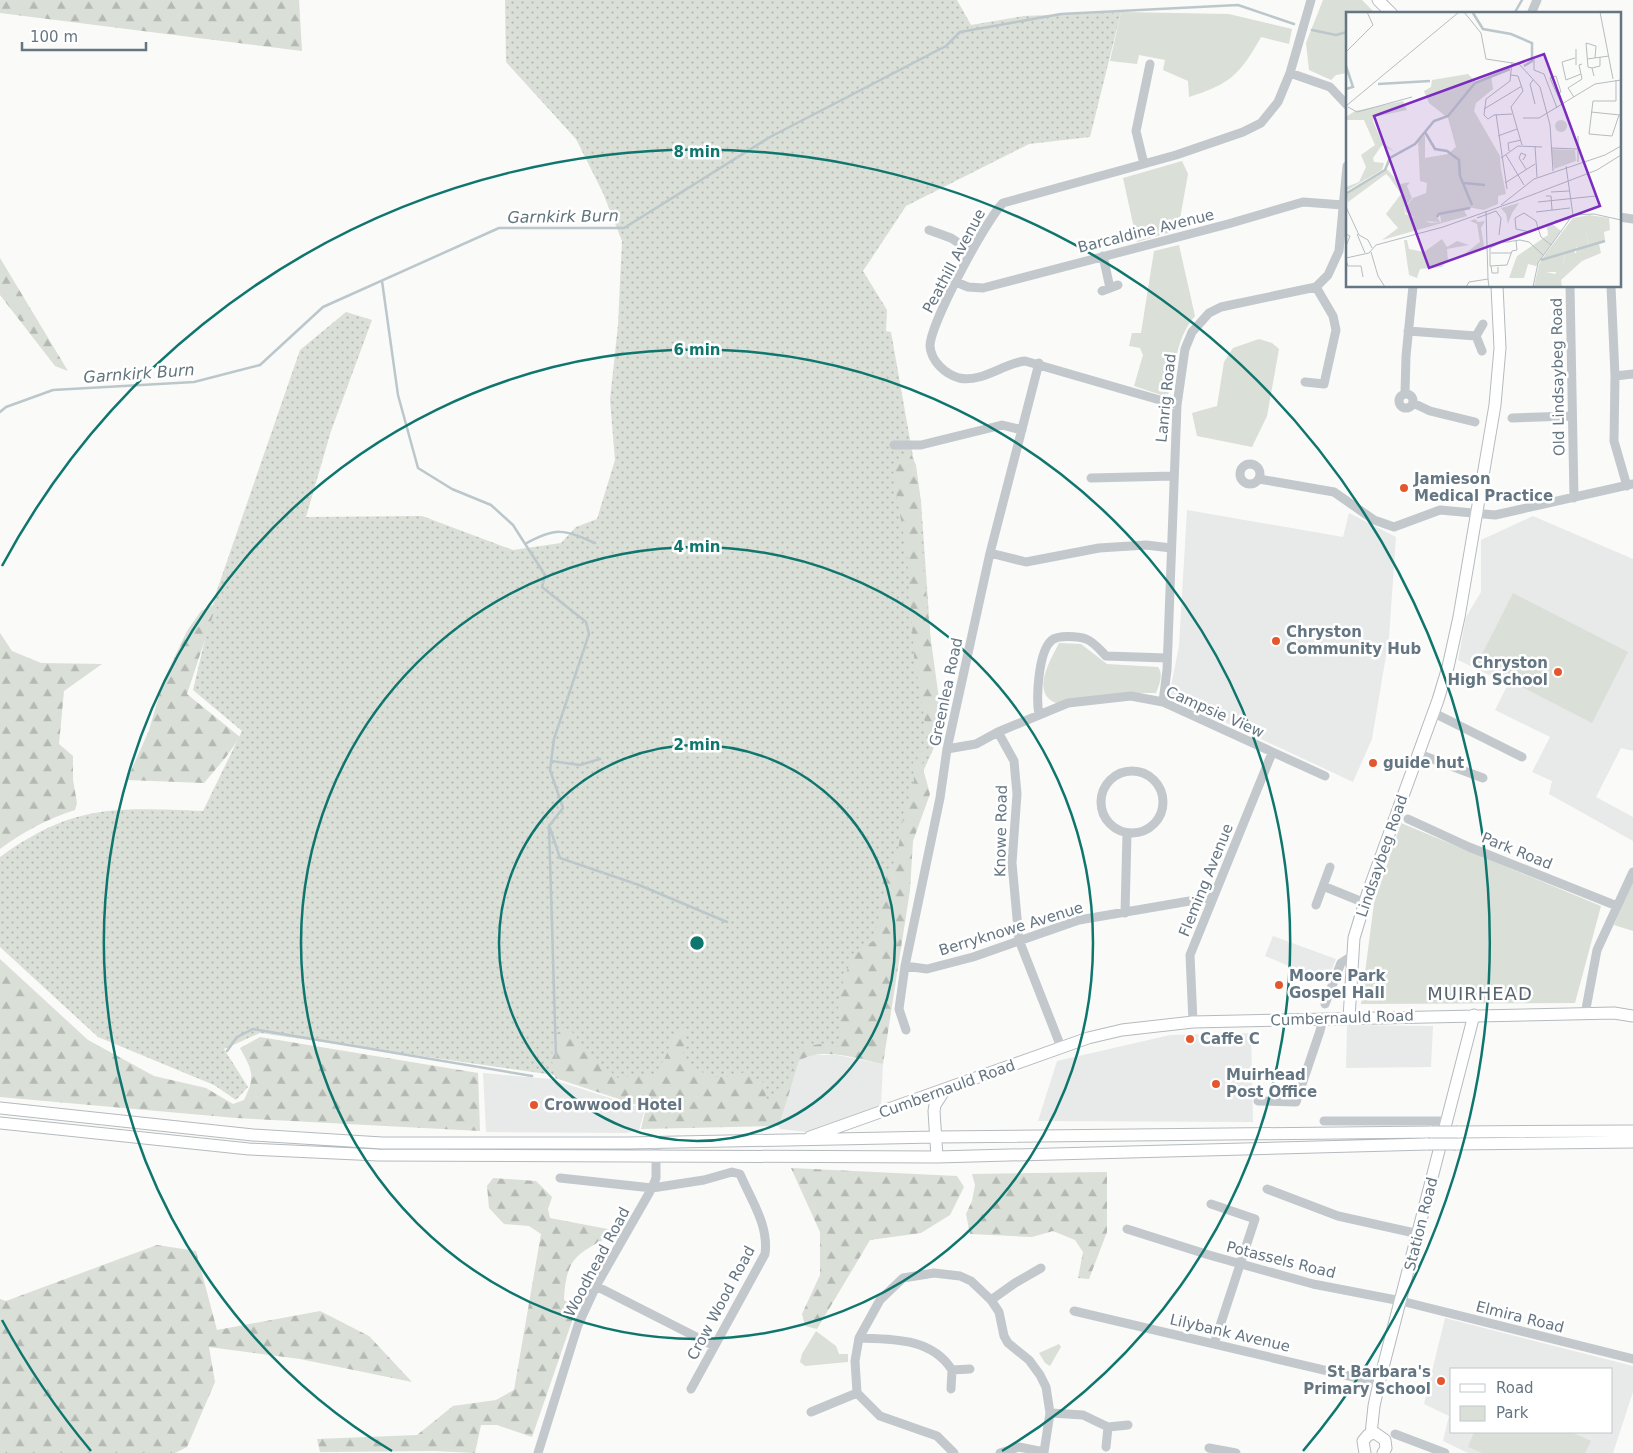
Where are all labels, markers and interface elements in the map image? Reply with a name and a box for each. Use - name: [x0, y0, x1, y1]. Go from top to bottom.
- inset map: [1346, 12, 1620, 288]
- scale bar: [22, 20, 146, 52]
- text: 100 m: [30, 28, 78, 46]
- text: 8 min: [673, 143, 721, 161]
- street label: Barcaldine Avenue: [1076, 205, 1216, 257]
- water label: Garnkirk Burn: [507, 206, 619, 227]
- street label: Peathill Avenue: [919, 206, 989, 316]
- street label: Old Lindsaybeg Road: [1548, 298, 1568, 456]
- text: 6 min: [673, 341, 721, 359]
- street label: Lanrig Road: [1152, 353, 1180, 443]
- water label: Garnkirk Burn: [83, 360, 195, 387]
- place label: Jamieson Medical Practice: [1413, 470, 1553, 505]
- marker: Jamieson Medical Practice: [1398, 482, 1410, 494]
- text: 4 min: [673, 538, 721, 556]
- place label: Chryston Community Hub: [1286, 623, 1421, 658]
- marker: Chryston Community Hub: [1270, 635, 1282, 647]
- street label: Greenlea Road: [926, 636, 966, 748]
- place label: Chryston High School: [1448, 654, 1548, 689]
- marker: Chryston High School: [1552, 666, 1564, 678]
- street label: Campsie View: [1163, 682, 1267, 742]
- text: 2 min: [673, 736, 721, 754]
- place label: guide hut: [1383, 754, 1464, 772]
- marker: guide hut: [1367, 757, 1379, 769]
- street label: Knowe Road: [991, 785, 1011, 877]
- street label: Lindsaybeg Road: [1353, 792, 1411, 920]
- street label: Fleming Avenue: [1175, 821, 1237, 939]
- street label: Park Road: [1479, 829, 1555, 873]
- street label: Berryknowe Avenue: [937, 898, 1085, 960]
- centre of rings: [688, 934, 706, 952]
- place label: Moore Park Gospel Hall: [1289, 967, 1386, 1002]
- marker: Moore Park Gospel Hall: [1273, 979, 1285, 991]
- district label: MUIRHEAD: [1427, 983, 1533, 1004]
- street label: Cumbernauld Road: [1270, 1007, 1414, 1029]
- place label: Caffe C: [1200, 1030, 1260, 1048]
- marker: Caffe C: [1184, 1033, 1196, 1045]
- street label: Cumbernauld Road: [876, 1056, 1018, 1122]
- place label: Muirhead Post Office: [1226, 1066, 1317, 1101]
- marker: Muirhead Post Office: [1210, 1078, 1222, 1090]
- place label: Crowwood Hotel: [544, 1096, 682, 1114]
- marker: Crowwood Hotel: [528, 1099, 540, 1111]
- street label: Station Road: [1401, 1175, 1441, 1273]
- street label: Woodhead Road: [560, 1204, 634, 1320]
- street label: Potassels Road: [1224, 1238, 1338, 1282]
- street label: Crow Wood Road: [683, 1243, 759, 1363]
- street label: Elmira Road: [1474, 1297, 1566, 1337]
- street label: Lilybank Avenue: [1168, 1310, 1292, 1356]
- place label: St Barbara's Primary School: [1303, 1363, 1431, 1398]
- legend: [1450, 1368, 1613, 1433]
- marker: St Barbara's Primary School: [1435, 1375, 1447, 1387]
- text: Road: [1496, 1379, 1534, 1397]
- text: Park: [1496, 1404, 1529, 1422]

